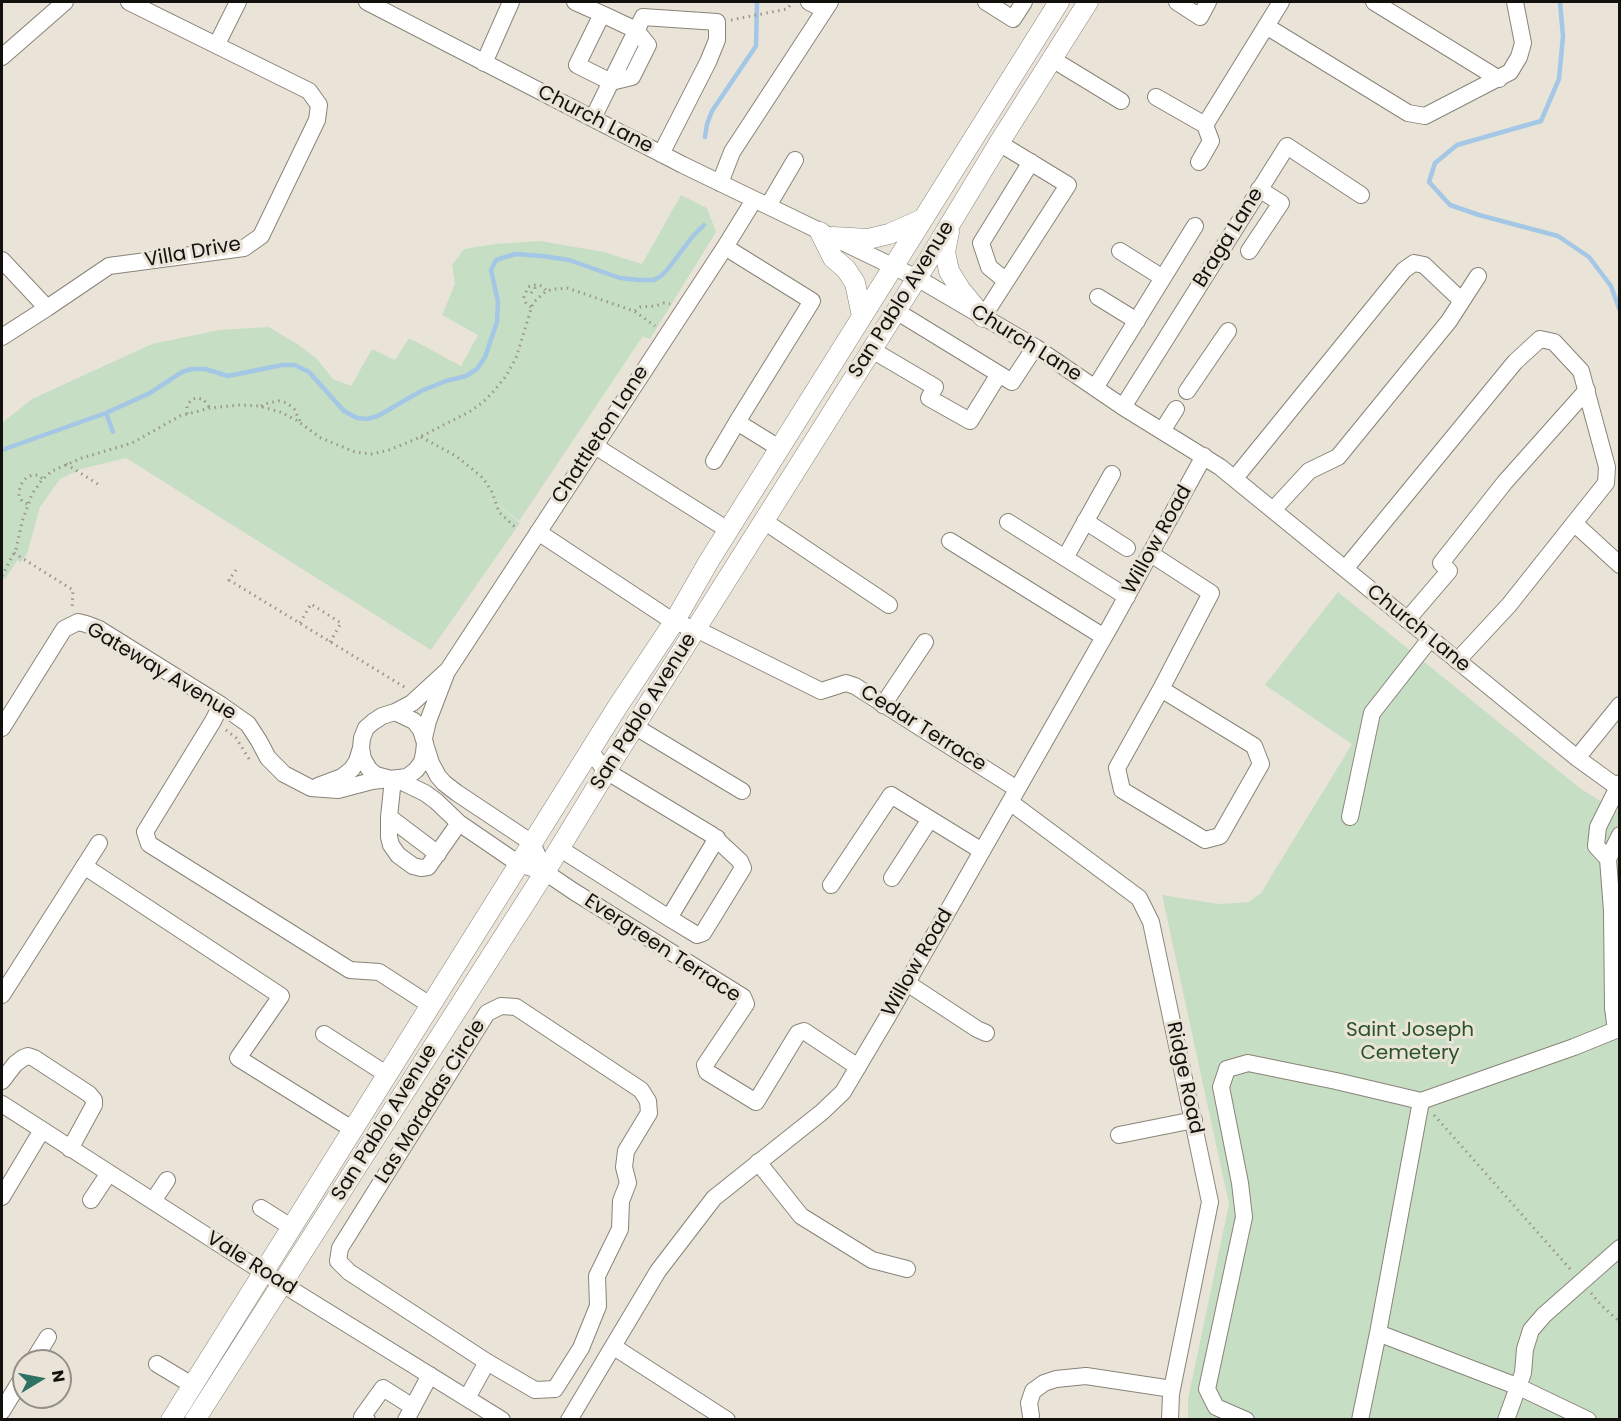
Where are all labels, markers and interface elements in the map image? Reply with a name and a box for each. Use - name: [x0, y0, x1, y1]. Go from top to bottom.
- street label: Church Lane: [533, 81, 657, 159]
- street label: Braga Lane: [1189, 184, 1269, 292]
- street label: San Pablo Avenue: [844, 217, 960, 383]
- street label: Villa Drive: [143, 233, 243, 273]
- street label: Church Lane: [966, 300, 1086, 388]
- street label: Chattleton Lane: [548, 362, 654, 508]
- street label: Willow Road: [1118, 481, 1198, 599]
- street label: Church Lane: [1361, 580, 1475, 678]
- street label: Gateway Avenue: [82, 618, 240, 726]
- street label: San Pablo Avenue: [586, 629, 702, 795]
- street label: Cedar Terrace: [856, 681, 990, 777]
- street label: Evergreen Terrace: [579, 890, 745, 1008]
- street label: Willow Road: [877, 905, 959, 1021]
- street label: Las Moradas Circle: [371, 1015, 491, 1189]
- park label: Saint Joseph Cemetery: [1346, 1019, 1474, 1066]
- street label: Ridge Road: [1160, 1020, 1208, 1136]
- street label: San Pablo Avenue: [327, 1040, 443, 1206]
- street label: Vale Road: [202, 1227, 300, 1301]
- north arrow: [12, 1349, 72, 1409]
- text: N: [46, 1368, 71, 1384]

